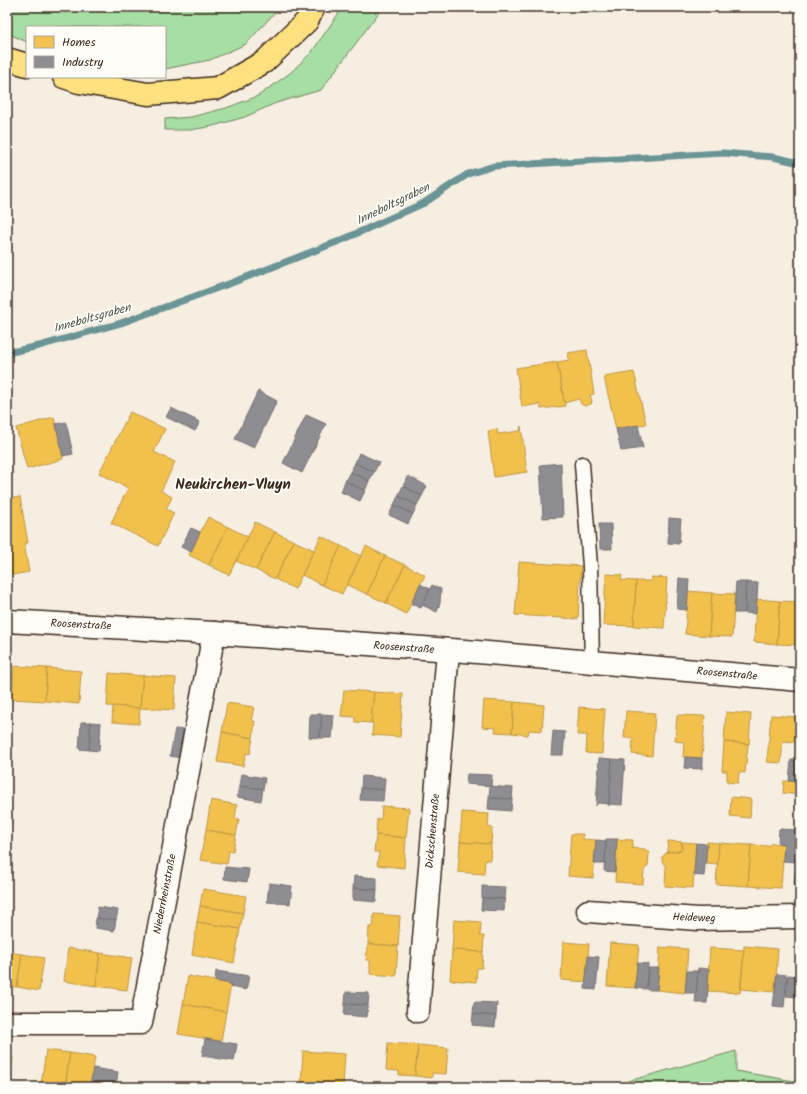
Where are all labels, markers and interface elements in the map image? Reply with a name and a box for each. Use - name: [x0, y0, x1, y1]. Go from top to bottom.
- legend: [26, 26, 166, 78]
- text: Homes: [62, 33, 96, 52]
- text: Industry: [62, 53, 104, 72]
- water label: Inneboltsgraben: [353, 177, 434, 230]
- water label: Inneboltsgraben: [51, 297, 134, 338]
- district label: Neukirchen-Vluyn: [175, 473, 291, 497]
- street label: Roosenstraße: [50, 614, 112, 636]
- street label: Roosenstraße: [373, 637, 435, 659]
- street label: Roosenstraße: [696, 662, 758, 686]
- street label: Dickschenstraße: [421, 793, 445, 869]
- street label: Niederrheinstraße: [148, 852, 182, 936]
- street label: Heideweg: [672, 908, 716, 928]

